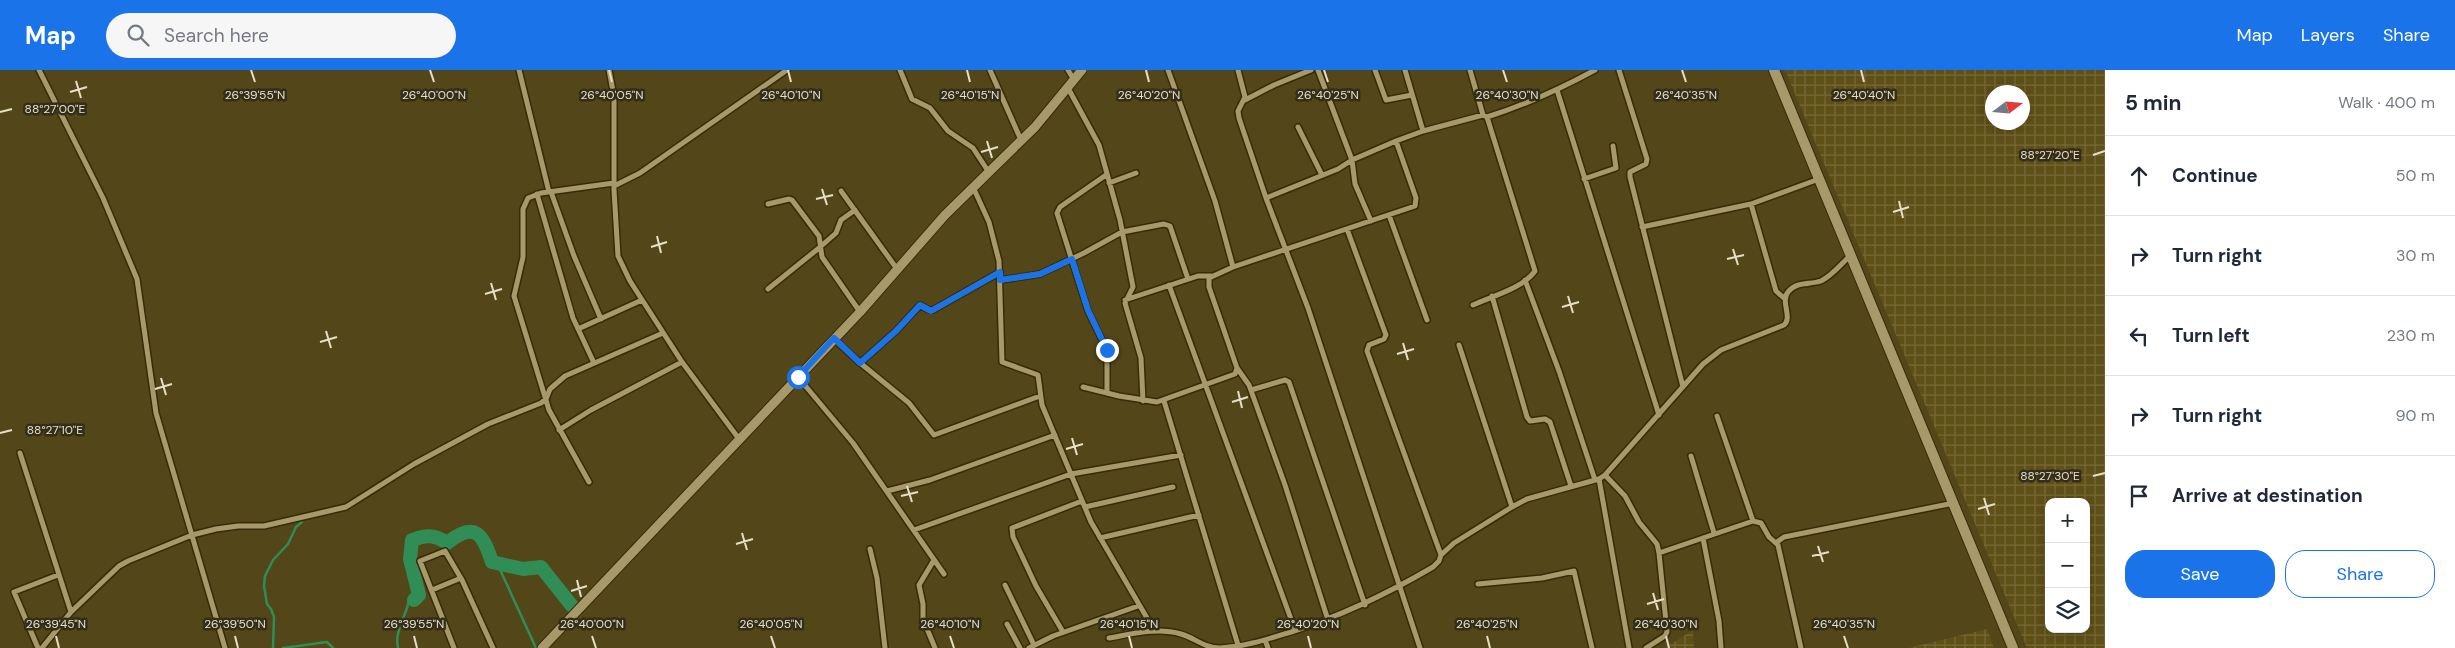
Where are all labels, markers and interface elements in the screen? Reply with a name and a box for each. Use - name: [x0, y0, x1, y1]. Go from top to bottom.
- search box: [106, 13, 456, 58]
- text: Map: [25, 20, 76, 51]
- icon: search: [124, 21, 152, 49]
- text: Search here: [164, 23, 269, 48]
- text: Map: [2237, 23, 2273, 47]
- text: Layers: [2301, 23, 2355, 47]
- text: Share: [2383, 23, 2430, 47]
- north arrow: [1985, 85, 2030, 130]
- text: 26°39'55"N: [225, 87, 285, 103]
- text: 26°40'00"N: [402, 87, 466, 103]
- text: 26°40'05"N: [580, 87, 644, 103]
- text: 26°40'10"N: [761, 87, 821, 103]
- text: 26°40'15"N: [941, 87, 999, 103]
- text: 26°40'20"N: [1118, 87, 1180, 103]
- text: 26°40'25"N: [1297, 87, 1359, 103]
- text: 26°40'30"N: [1475, 87, 1539, 103]
- text: 26°40'35"N: [1655, 87, 1717, 103]
- text: 26°40'40"N: [1833, 87, 1895, 103]
- text: 5 min: [2125, 89, 2181, 117]
- text: Walk · 400 m: [2338, 92, 2435, 113]
- text: 88°27'00"E: [25, 101, 86, 117]
- text: 88°27'20"E: [2020, 147, 2080, 163]
- icon: ahead: [2125, 162, 2153, 190]
- text: Continue: [2172, 163, 2258, 188]
- text: 50 m: [2396, 165, 2435, 186]
- icon: right: [2125, 242, 2153, 270]
- text: Turn right: [2172, 243, 2262, 268]
- text: 30 m: [2396, 245, 2435, 266]
- icon: left: [2125, 322, 2153, 350]
- text: Turn left: [2172, 323, 2250, 348]
- text: 230 m: [2387, 325, 2435, 346]
- route end: [1096, 339, 1119, 362]
- route start: [787, 366, 810, 389]
- icon: right: [2125, 402, 2153, 430]
- text: Turn right: [2172, 403, 2262, 428]
- text: 90 m: [2395, 405, 2435, 426]
- text: 88°27'10"E: [27, 422, 83, 438]
- text: 88°27'30"E: [2020, 468, 2080, 484]
- icon: arrive: [2125, 482, 2153, 510]
- text: Arrive at destination: [2172, 483, 2363, 508]
- map controls: [2045, 498, 2090, 633]
- button: +: [2045, 498, 2090, 543]
- button: −: [2045, 543, 2090, 588]
- button: Save: [2125, 550, 2275, 598]
- button: Share: [2285, 550, 2435, 598]
- button: layers: [2045, 588, 2090, 633]
- text: 26°39'45"N: [26, 616, 86, 632]
- text: 26°39'50"N: [204, 616, 266, 632]
- text: 26°39'55"N: [384, 616, 444, 632]
- text: 26°40'00"N: [560, 616, 624, 632]
- text: 26°40'05"N: [739, 616, 803, 632]
- text: 26°40'10"N: [920, 616, 980, 632]
- text: 26°40'15"N: [1100, 616, 1158, 632]
- text: 26°40'20"N: [1277, 616, 1339, 632]
- text: 26°40'25"N: [1456, 616, 1518, 632]
- text: 26°40'30"N: [1634, 616, 1698, 632]
- text: 26°40'35"N: [1813, 616, 1875, 632]

